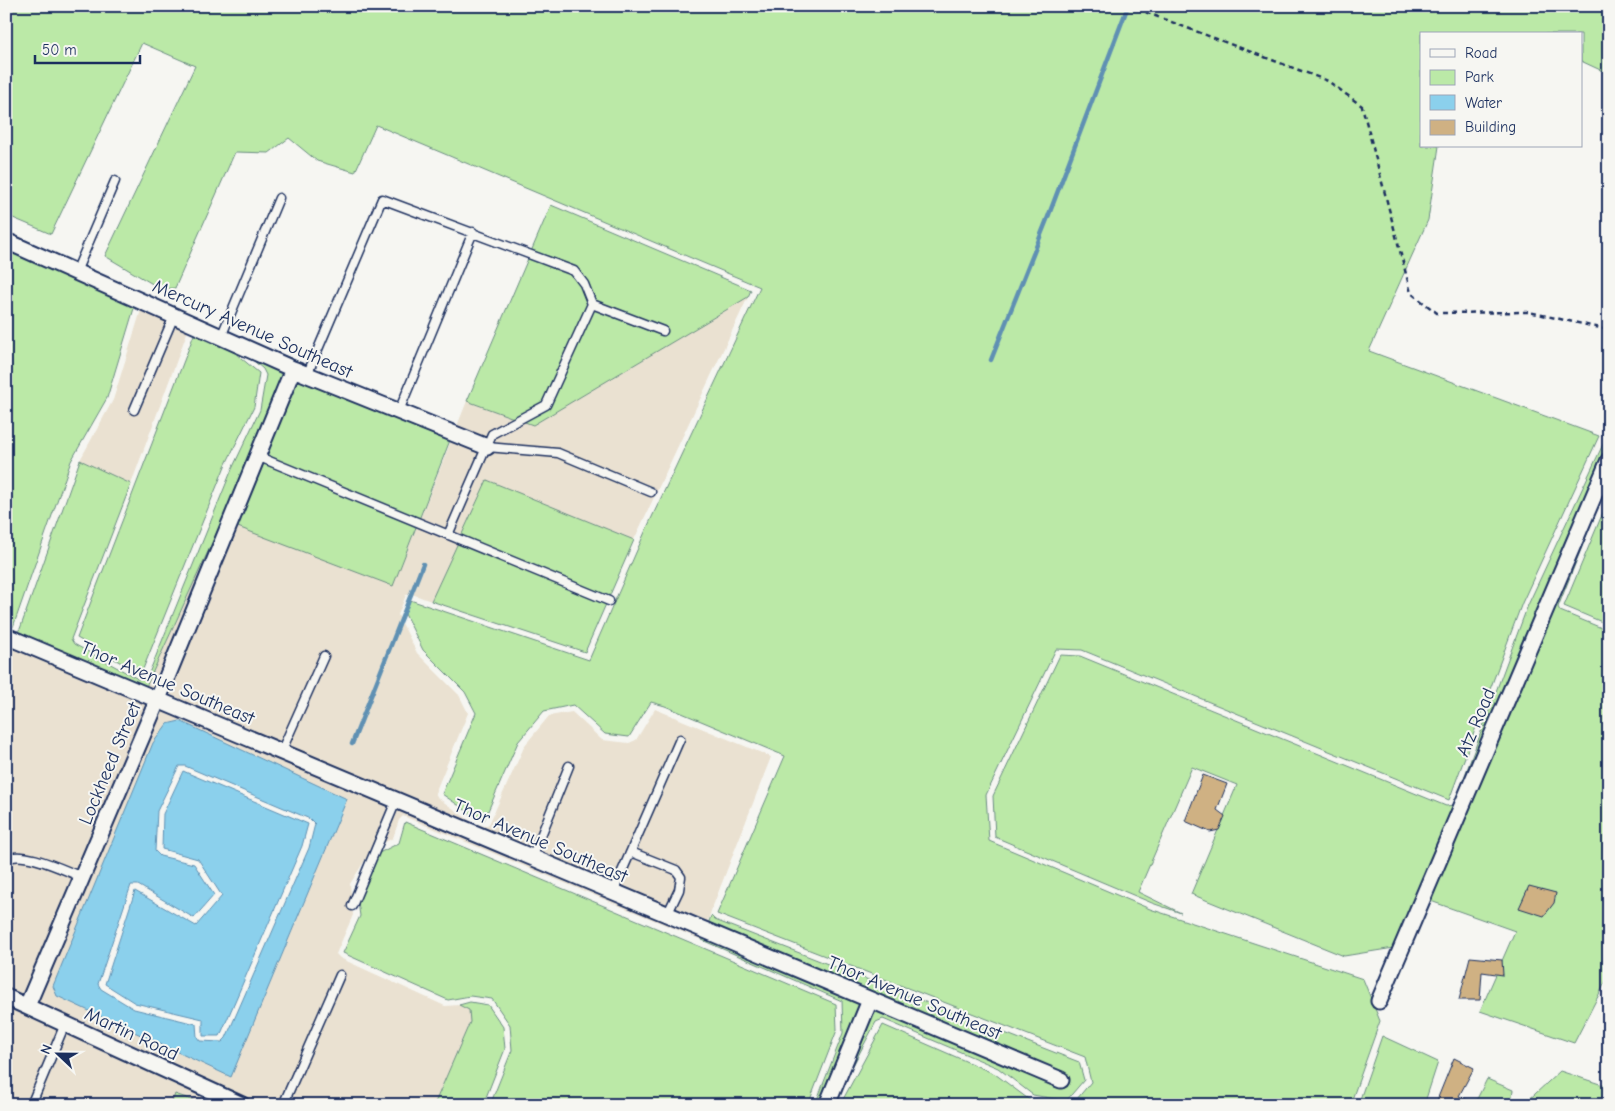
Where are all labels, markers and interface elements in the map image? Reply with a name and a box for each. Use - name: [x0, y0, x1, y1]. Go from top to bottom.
- scale bar: [35, 32, 140, 64]
- legend: [1420, 32, 1582, 148]
- text: 50 m: [42, 41, 77, 59]
- text: Road: [1465, 44, 1497, 62]
- text: Park: [1465, 68, 1494, 86]
- text: Water: [1465, 94, 1502, 112]
- text: Building: [1465, 118, 1516, 136]
- street label: Mercury Avenue Southeast: [149, 275, 356, 383]
- street label: Thor Avenue Southeast: [77, 636, 258, 730]
- street label: Atz Road: [1452, 685, 1500, 760]
- street label: Lockheed Street: [74, 698, 146, 828]
- street label: Thor Avenue Southeast: [450, 794, 631, 888]
- street label: Thor Avenue Southeast: [824, 951, 1005, 1045]
- street label: Martin Road: [81, 1003, 182, 1065]
- north arrow: [32, 1028, 82, 1078]
- text: N: [37, 1042, 56, 1057]

